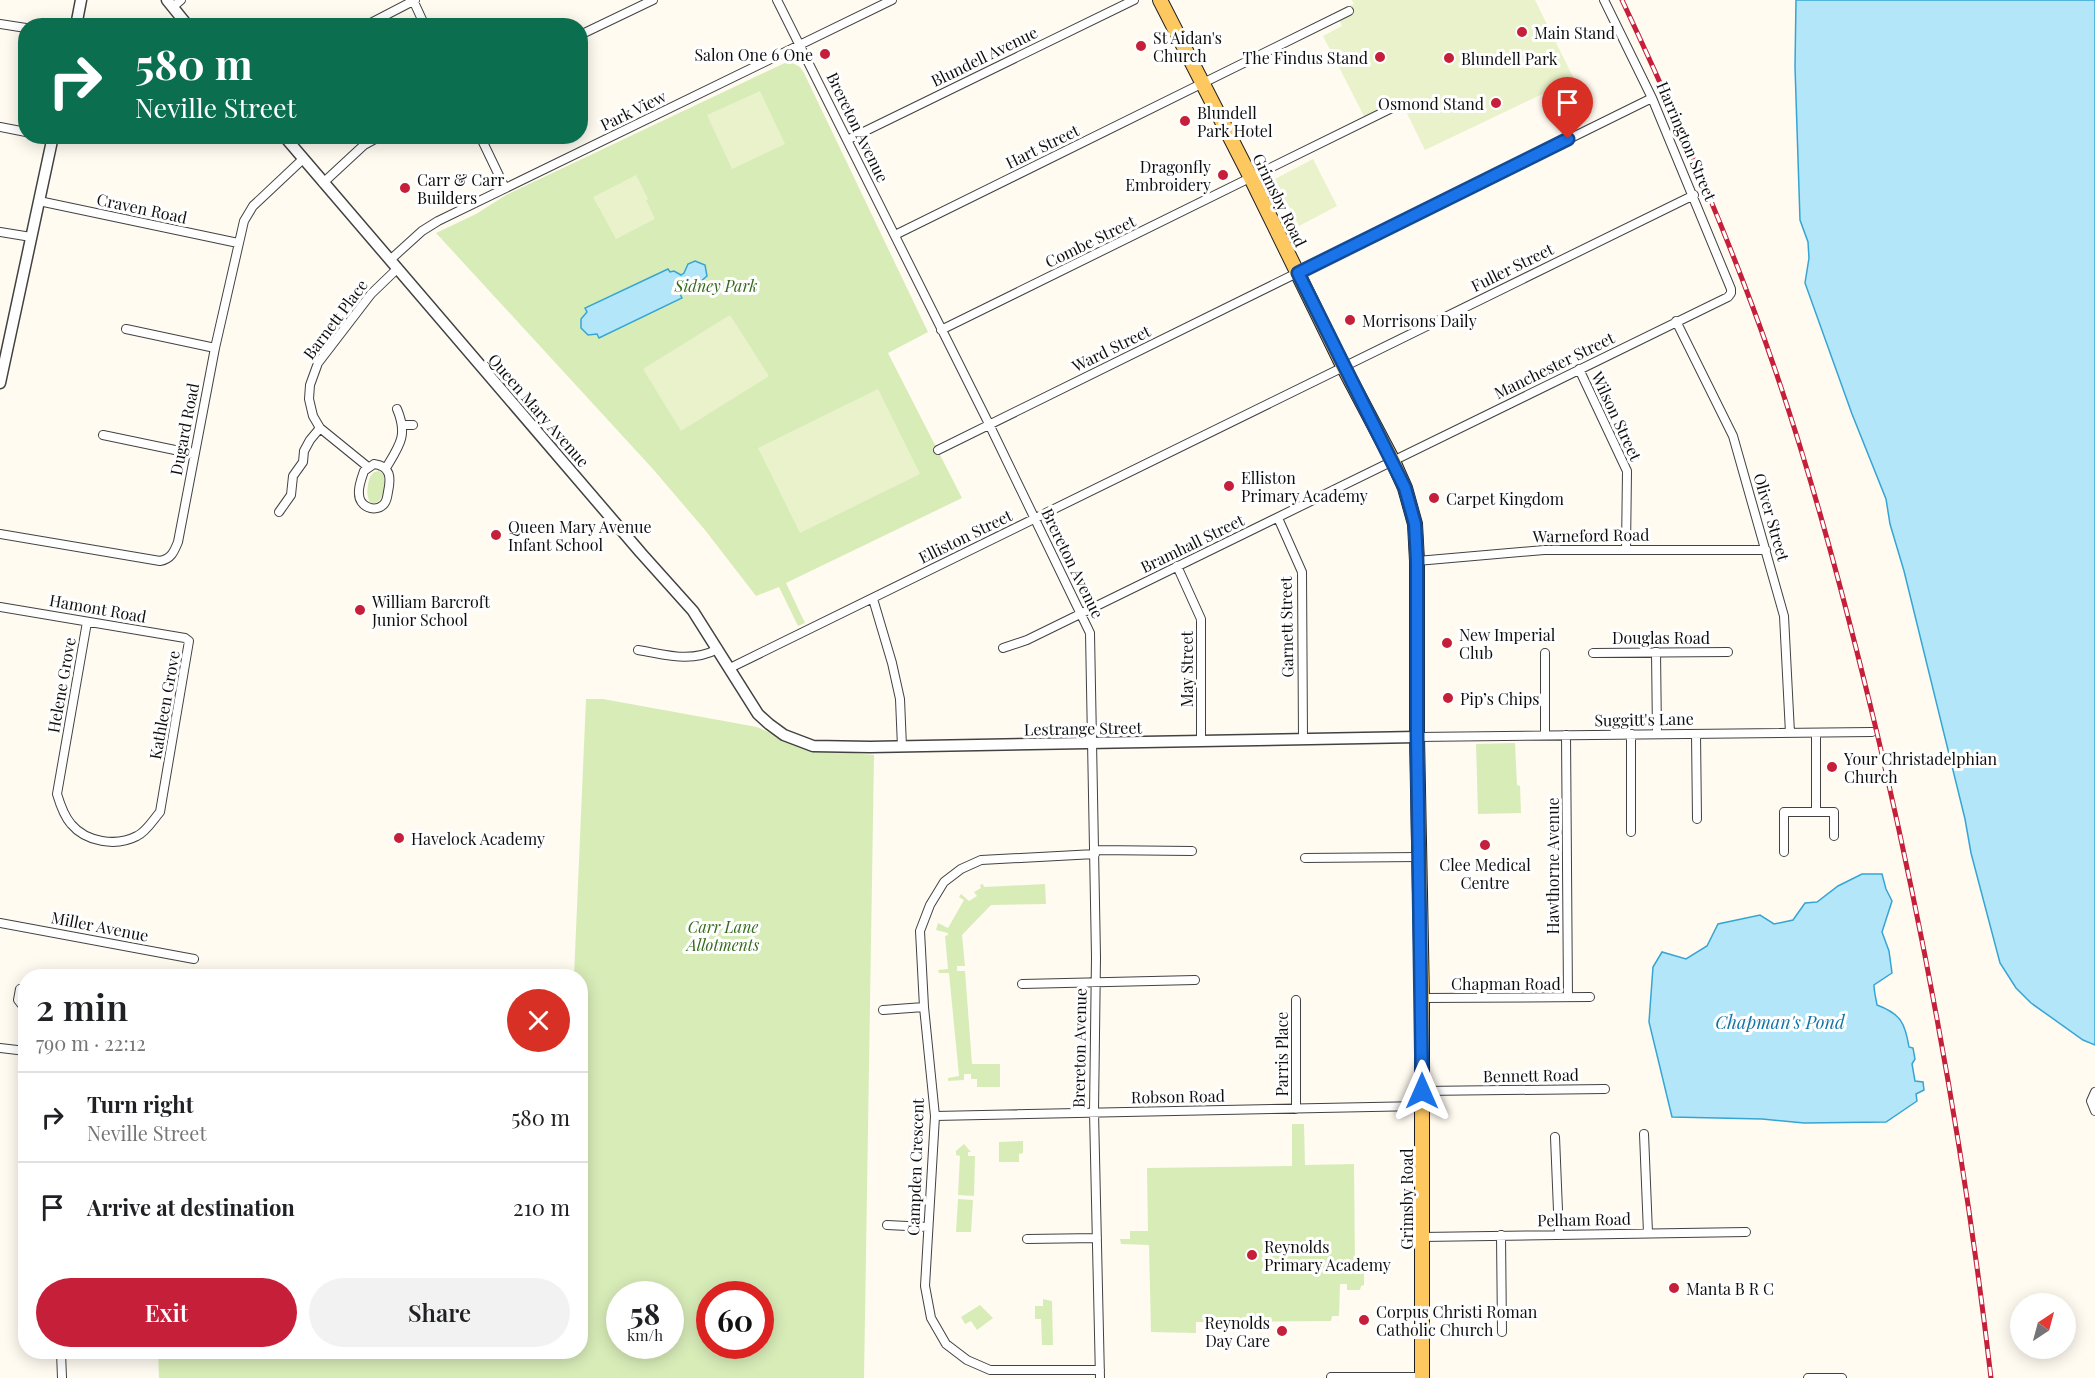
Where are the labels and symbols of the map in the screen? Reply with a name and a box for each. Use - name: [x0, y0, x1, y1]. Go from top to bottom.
- street label: Blundell Avenue: [927, 21, 1041, 91]
- place label: Main Stand: [1534, 22, 1615, 43]
- marker: Main Stand: [1515, 25, 1529, 39]
- place label: St Aidan's Church: [1153, 27, 1222, 66]
- marker: St Aidan's Church: [1134, 39, 1148, 53]
- place label: Salon One 6 One: [694, 44, 813, 65]
- marker: Salon One 6 One: [818, 47, 832, 61]
- place label: The Findus Stand: [1242, 47, 1368, 68]
- place label: Blundell Park: [1461, 48, 1558, 69]
- marker: The Findus Stand: [1373, 50, 1387, 64]
- marker: Blundell Park: [1442, 51, 1456, 65]
- street label: Brereton Avenue: [822, 69, 894, 185]
- pin: [1542, 77, 1593, 139]
- street label: Harrington Street: [1652, 78, 1722, 204]
- street label: Park View: [597, 85, 670, 135]
- place label: Osmond Stand: [1378, 93, 1484, 114]
- marker: Osmond Stand: [1489, 96, 1503, 110]
- place label: Blundell Park Hotel: [1197, 102, 1273, 141]
- marker: Blundell Park Hotel: [1178, 114, 1192, 128]
- street label: Hart Street: [1002, 119, 1083, 173]
- street label: Grimsby Road: [1248, 150, 1312, 250]
- place label: Dragonfly Embroidery: [1125, 156, 1211, 195]
- marker: Dragonfly Embroidery: [1216, 168, 1230, 182]
- place label: Carr & Carr Builders: [417, 169, 504, 208]
- marker: Carr & Carr Builders: [398, 181, 412, 195]
- street label: Craven Road: [95, 188, 189, 228]
- street label: Combe Street: [1041, 210, 1139, 272]
- street label: Fuller Street: [1467, 238, 1557, 296]
- street label: Barnett Place: [298, 275, 372, 363]
- park label: Sidney Park: [674, 275, 757, 296]
- place label: Morrisons Daily: [1362, 310, 1477, 331]
- marker: Morrisons Daily: [1343, 313, 1357, 327]
- street label: Ward Street: [1067, 320, 1154, 376]
- street label: Manchester Street: [1490, 327, 1618, 403]
- street label: Queen Mary Avenue: [484, 349, 594, 471]
- street label: Wilson Street: [1587, 367, 1647, 464]
- street label: Dugard Road: [165, 381, 203, 477]
- place label: Elliston Primary Academy: [1241, 467, 1368, 506]
- street label: Oliver Street: [1749, 471, 1795, 564]
- marker: Elliston Primary Academy: [1222, 479, 1236, 493]
- place label: Carpet Kingdom: [1446, 488, 1564, 509]
- marker: Carpet Kingdom: [1427, 491, 1441, 505]
- street label: Elliston Street: [915, 504, 1016, 568]
- street label: Brereton Avenue: [1037, 505, 1109, 621]
- street label: Bramhall Street: [1137, 509, 1248, 577]
- place label: Queen Mary Avenue Infant School: [508, 516, 652, 555]
- street label: Warneford Road: [1531, 523, 1650, 547]
- marker: Queen Mary Avenue Infant School: [489, 528, 503, 542]
- street label: Garnett Street: [1275, 576, 1297, 678]
- street label: Hamont Road: [48, 589, 148, 627]
- place label: William Barcroft Junior School: [371, 591, 490, 630]
- marker: William Barcroft Junior School: [353, 603, 367, 617]
- place label: New Imperial Club: [1459, 624, 1556, 663]
- street label: Douglas Road: [1612, 627, 1710, 648]
- street label: May Street: [1176, 631, 1197, 707]
- street label: Helene Grove: [42, 636, 80, 734]
- marker: New Imperial Club: [1440, 636, 1454, 650]
- street label: Kathleen Grove: [144, 649, 184, 761]
- place label: Pip’s Chips: [1460, 688, 1539, 709]
- marker: Pip’s Chips: [1441, 691, 1455, 705]
- street label: Suggitt's Lane: [1594, 708, 1694, 730]
- street label: Lestrange Street: [1024, 716, 1143, 740]
- place label: Your Christadelphian Church: [1843, 748, 1998, 787]
- marker: Your Christadelphian Church: [1825, 760, 1839, 774]
- street label: Hawthorne Avenue: [1542, 797, 1563, 935]
- place label: Havelock Academy: [411, 828, 545, 849]
- marker: Havelock Academy: [392, 831, 406, 845]
- marker: Clee Medical Centre: [1478, 838, 1492, 852]
- place label: Clee Medical Centre: [1439, 854, 1531, 893]
- street label: Miller Avenue: [50, 906, 150, 946]
- park label: Carr Lane Allotments: [685, 916, 759, 955]
- street label: Chapman Road: [1451, 973, 1561, 994]
- street label: Brereton Avenue: [1067, 988, 1091, 1108]
- water label: Chapman's Pond: [1715, 1010, 1846, 1034]
- street label: Parris Place: [1271, 1012, 1292, 1096]
- position arrow: [1390, 1059, 1454, 1123]
- street label: Bennett Road: [1483, 1064, 1579, 1086]
- street label: Robson Road: [1131, 1085, 1225, 1107]
- street label: Campden Crescent: [902, 1098, 928, 1236]
- street label: Grimsby Road: [1396, 1148, 1417, 1250]
- street label: Pelham Road: [1537, 1208, 1631, 1230]
- place label: Reynolds Primary Academy: [1264, 1236, 1391, 1275]
- marker: Reynolds Primary Academy: [1245, 1248, 1259, 1262]
- place label: Manta B R C: [1686, 1278, 1774, 1299]
- speed limit sign: 60: [696, 1281, 774, 1359]
- marker: Manta B R C: [1667, 1281, 1681, 1295]
- north arrow: [2010, 1293, 2076, 1359]
- place label: Corpus Christi Roman Catholic Church: [1376, 1301, 1538, 1340]
- place label: Reynolds Day Care: [1205, 1312, 1270, 1351]
- marker: Corpus Christi Roman Catholic Church: [1357, 1313, 1371, 1327]
- marker: Reynolds Day Care: [1275, 1324, 1289, 1338]

